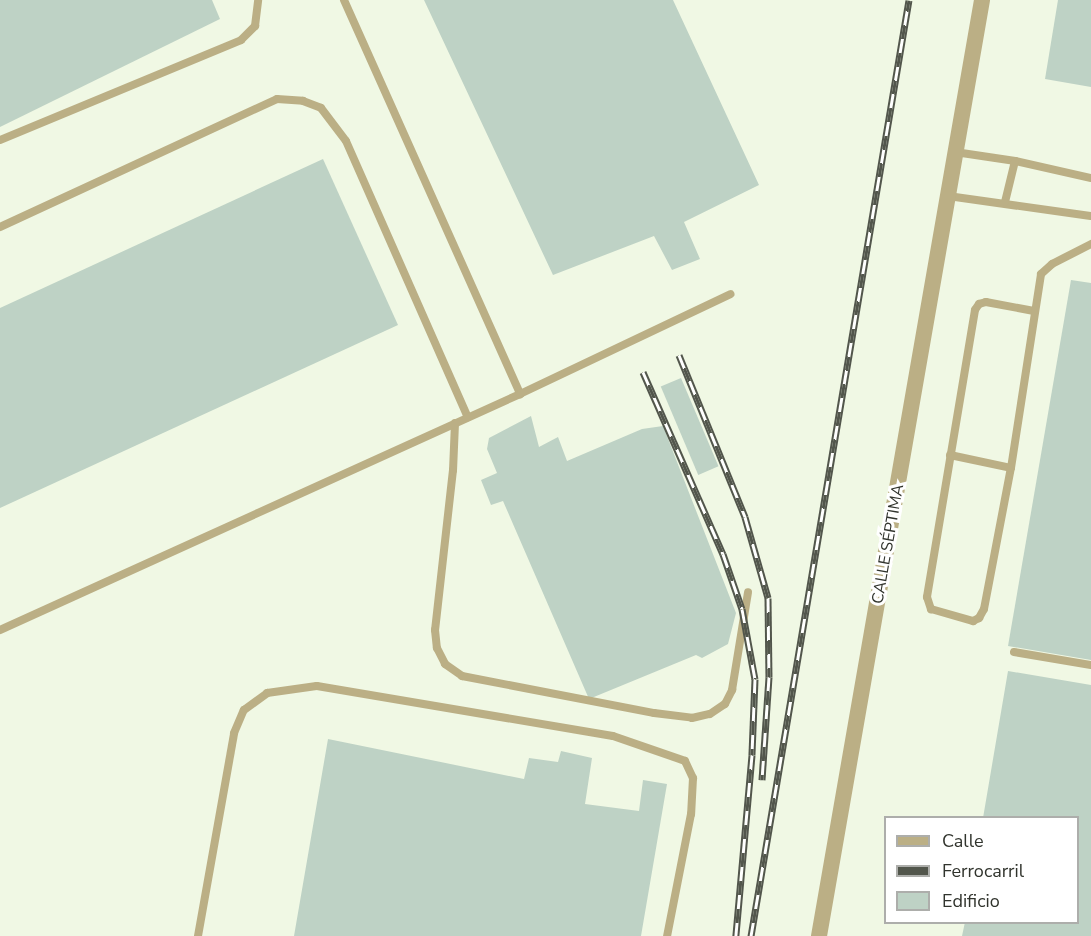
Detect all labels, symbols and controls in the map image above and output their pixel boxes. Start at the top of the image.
street label: CALLE SÉPTIMA [868,483,908,605]
legend [884,816,1079,924]
text: Calle [942,829,984,853]
text: Ferrocarril [942,859,1024,883]
text: Edificio [942,889,1000,913]

